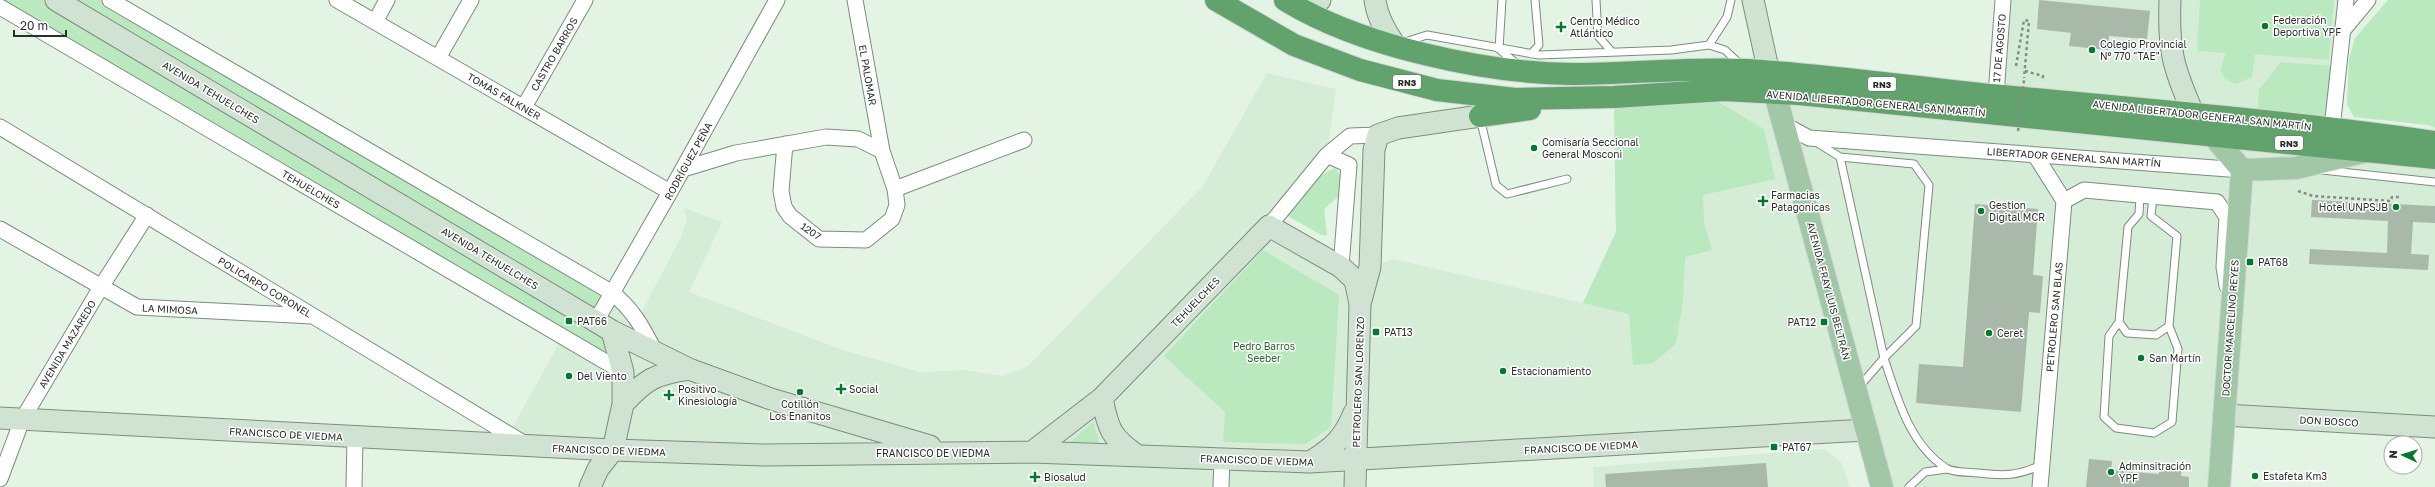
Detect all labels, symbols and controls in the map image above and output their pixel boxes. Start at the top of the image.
scale bar [14,12,66,38]
street label: 17 DE AGOSTO [1990,13,2008,83]
place label: Federación Deportiva YPF [2273,14,2341,38]
street label: CASTRO BARROS [528,15,580,93]
place label: Centro Médico Atlántico [1570,15,1640,39]
text: 20 m [20,18,48,33]
marker: Centro Médico Atlántico [1555,21,1567,33]
marker: Federación Deportiva YPF [2260,21,2270,31]
place label: Colegio Provincial Nº 770 "TAE" [2100,38,2187,62]
street label: EL PALOMAR [857,44,879,107]
marker: Colegio Provincial Nº 770 "TAE" [2087,45,2097,55]
street label: AVENIDA TEHUELCHES [160,58,262,126]
street label: TOMAS FALKNER [465,70,543,122]
road number: RN3 [1393,75,1421,89]
road number: RN3 [1868,77,1896,91]
street label: AVENIDA LIBERTADOR GENERAL SAN MARTÍN [1766,87,1986,119]
street label: AVENIDA LIBERTADOR GENERAL SAN MARTÍN [2092,98,2312,132]
street label: RODRÍGUEZ PEÑA [662,120,714,202]
place label: Comisaría Seccional General Mosconi [1542,136,1639,160]
road number: RN3 [2275,136,2303,150]
marker: Comisaría Seccional General Mosconi [1529,143,1539,153]
street label: LIBERTADOR GENERAL SAN MARTÍN [1986,145,2162,169]
street label: TEHUELCHES [280,167,342,211]
place label: Farmacias Patagonicas [1771,189,1830,213]
marker: Farmacias Patagonicas [1758,196,1768,206]
place label: Gestion Digital MCR [1989,199,2045,223]
place label: Hotel UNPSJB [2319,201,2388,213]
marker: Hotel UNPSJB [2391,202,2401,212]
marker: Gestion Digital MCR [1976,206,1986,216]
street label: 1207 [798,220,824,242]
street label: AVENIDA FRAY LUIS BELTRÁN [1805,221,1853,361]
street label: AVENIDA TEHUELCHES [439,224,541,292]
street label: POLICARPO CORONEL [216,254,314,320]
place label: PAT68 [2258,256,2288,268]
marker: PAT68 [2245,257,2255,267]
street label: DOCTOR MARCELINO REYES [2219,259,2241,397]
street label: PETROLERO SAN BLAS [2043,261,2065,373]
street label: TEHUELCHES [1168,274,1222,330]
street label: AVENIDA MAZAREDO [36,298,98,390]
street label: LA MIMOSA [142,302,199,316]
place label: PAT66 [577,315,607,327]
marker: PAT66 [564,316,574,326]
street label: PETROLERO SAN LORENZO [1350,316,1366,448]
place label: PAT12 [1788,316,1816,328]
marker: PAT12 [1819,317,1829,327]
place label: PAT13 [1384,326,1413,338]
marker: PAT13 [1371,327,1381,337]
place label: Ceret [1997,327,2023,339]
marker: Ceret [1984,328,1994,338]
park label: Pedro Barros Seeber [1233,340,1295,364]
place label: San Martín [2149,352,2201,364]
marker: San Martín [2136,353,2146,363]
place label: Estacionamiento [1511,365,1591,377]
marker: Estacionamiento [1498,366,1508,376]
place label: Del Viento [577,370,627,382]
marker: Del Viento [564,371,574,381]
place label: Positivo Kinesiología [678,383,737,407]
place label: Social [849,383,878,395]
marker: Social [836,384,846,394]
marker: Cotillón Los Enanitos [795,387,805,397]
marker: Positivo Kinesiología [663,389,675,401]
place label: Cotillón Los Enanitos [769,398,831,422]
street label: DON BOSCO [2299,413,2359,429]
street label: FRANCISCO DE VIEDMA [229,425,343,443]
north arrow [2383,435,2423,475]
street label: FRANCISCO DE VIEDMA [1524,438,1638,456]
place label: PAT67 [1782,441,1811,453]
street label: FRANCISCO DE VIEDMA [552,442,666,458]
marker: PAT67 [1769,442,1779,452]
street label: FRANCISCO DE VIEDMA [876,447,990,459]
text: N [2386,450,2399,459]
street label: FRANCISCO DE VIEDMA [1200,452,1314,468]
place label: Adminsitración YPF [2119,460,2191,484]
marker: Adminsitración YPF [2106,467,2116,477]
place label: Estafeta Km3 [2263,470,2327,482]
marker: Biosalud [1029,471,1041,483]
place label: Biosalud [1044,471,1086,483]
marker: Estafeta Km3 [2250,471,2260,481]

